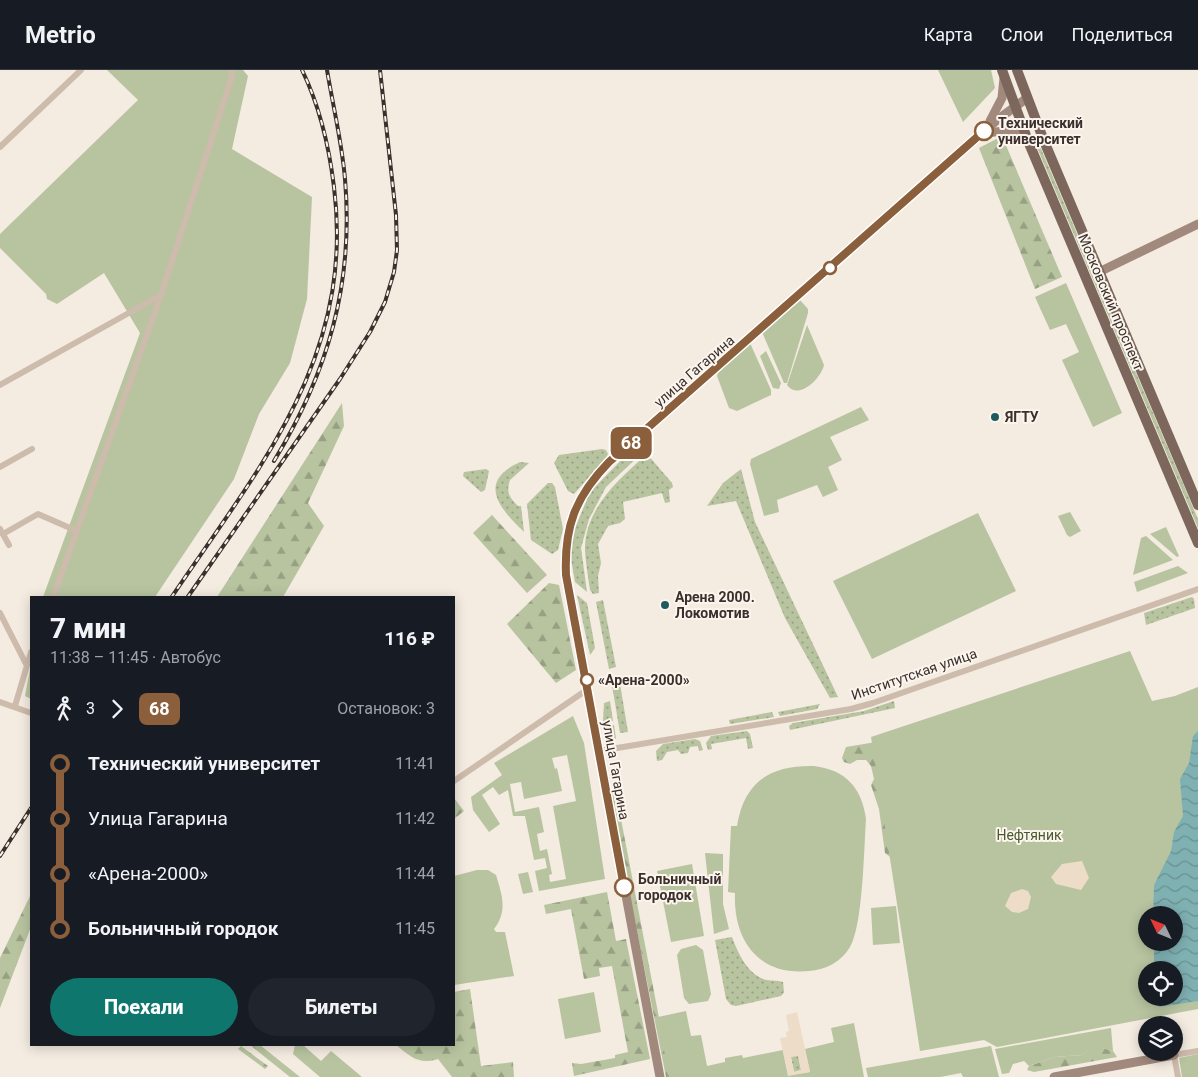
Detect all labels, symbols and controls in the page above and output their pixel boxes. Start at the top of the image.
text: Metrio [25,21,96,49]
text: Карта [924,24,973,45]
text: Слои [1001,24,1044,45]
text: Поделиться [1072,24,1173,45]
place label: Технический университет [998,115,1083,147]
marker: Технический университет [974,121,994,141]
street label: Московский проспект [1075,231,1147,373]
unlabelled marker [823,261,837,275]
street label: улица Гагарина [651,332,737,410]
place label: ЯГТУ [1004,409,1039,425]
marker: ЯГТУ [989,411,1001,423]
line badge: 68 [608,427,654,459]
text: 68 [621,432,641,453]
place label: Арена 2000. Локомотив [675,589,755,621]
marker: Арена 2000. Локомотив [659,599,671,611]
text: 7 мин [50,612,126,645]
text: 116 ₽ [384,627,435,650]
street label: Институтская улица [849,645,979,703]
text: 11:38 – 11:45 · Автобус [50,648,221,667]
place label: «Арена-2000» [598,672,690,688]
marker: «Арена-2000» [580,673,594,687]
icon: walk [50,695,78,723]
icon: forward [103,695,131,723]
text: 68 [149,698,170,719]
text: 3 [86,699,95,718]
text: Остановок: 3 [337,699,435,718]
street label: улица Гагарина [599,719,633,821]
text: Технический университет [88,752,320,775]
text: 11:41 [395,754,435,773]
text: Улица Гагарина [88,807,228,830]
text: 11:42 [395,809,435,828]
park label: Нефтяник [996,827,1062,843]
text: «Арена-2000» [88,862,208,885]
text: 11:44 [395,864,435,883]
place label: Больничный городок [638,871,721,903]
marker: Больничный городок [614,877,634,897]
north arrow [1138,906,1182,951]
map controls [1138,906,1183,1061]
text: Больничный городок [88,917,279,940]
text: 11:45 [395,919,435,938]
button: locate [1138,961,1183,1006]
button: Поехали [50,978,238,1036]
button: Билеты [248,978,435,1036]
button: layers [1138,1016,1183,1061]

